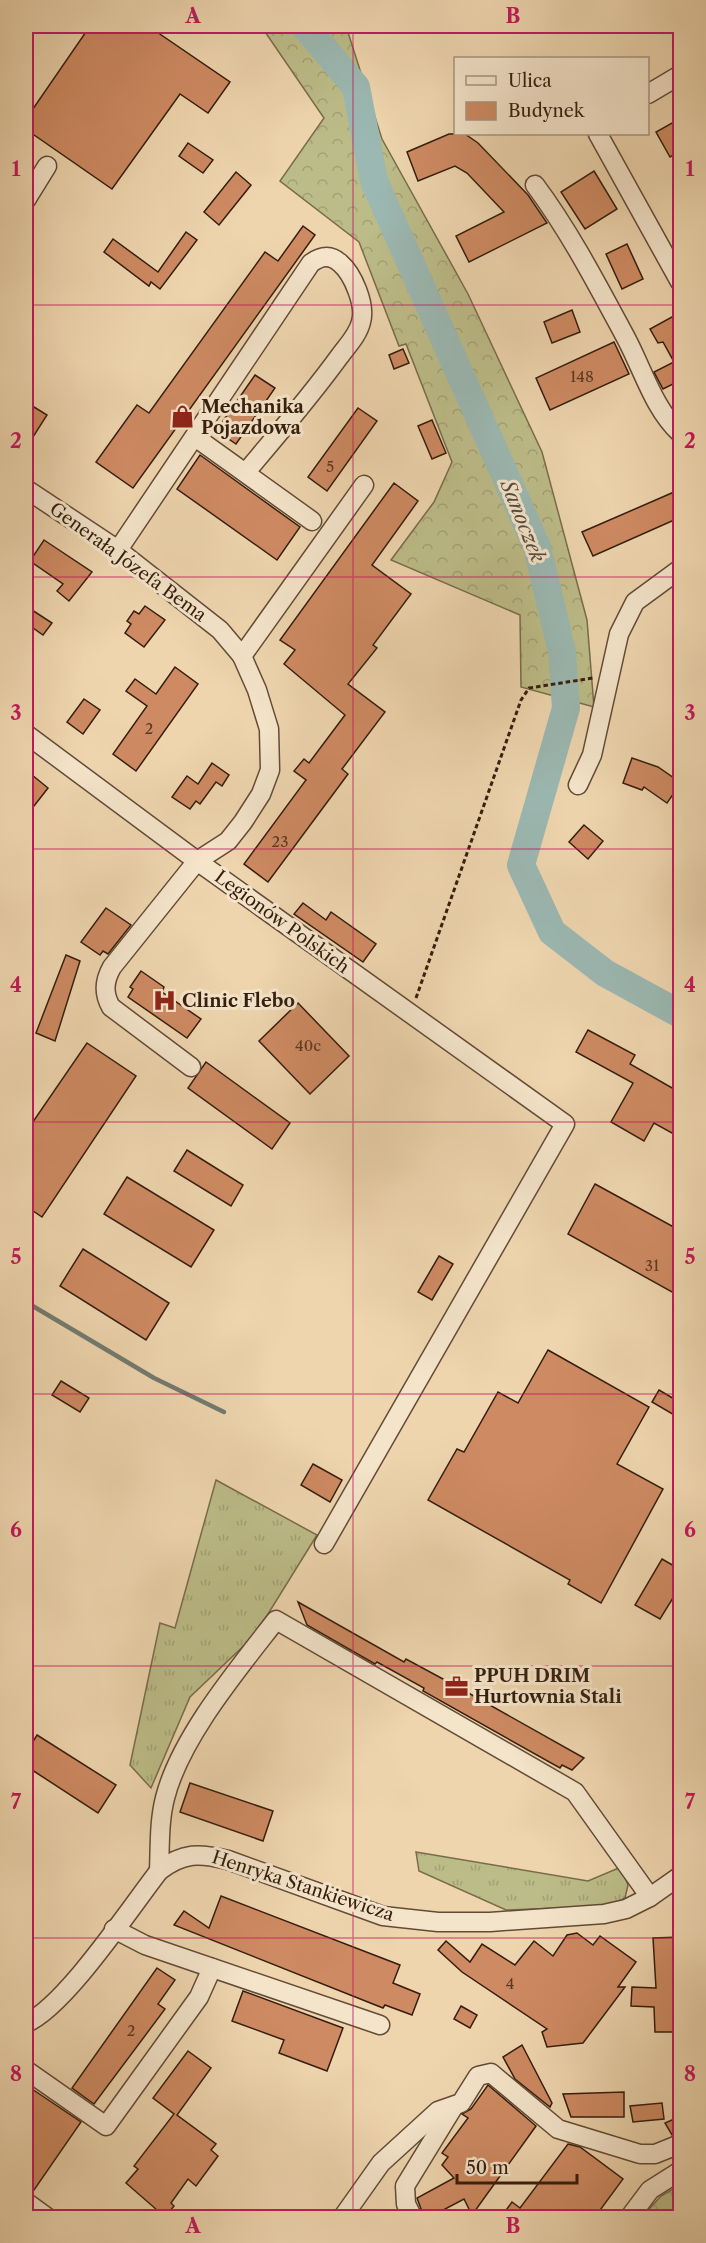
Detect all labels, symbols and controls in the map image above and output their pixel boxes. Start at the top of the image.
text: A [184,4,201,28]
text: B [506,4,521,28]
legend [454,57,649,135]
text: Ulica [508,70,552,92]
text: Budynek [508,100,586,122]
text: 1 [12,157,21,181]
text: 1 [686,157,695,181]
house number: 148 [570,367,594,386]
place label: Mechanika Pojazdowa [201,396,305,439]
shop icon: Mechanika Pojazdowa [170,404,196,430]
text: 2 [10,429,22,453]
text: 2 [684,429,696,453]
house number: 5 [326,457,334,476]
water label: Sanoczek [495,476,551,566]
street label: Generała Józefa Bema [45,498,211,627]
text: 3 [10,701,22,725]
text: 3 [684,701,696,725]
house number: 2 [145,719,153,738]
house number: 23 [272,832,288,851]
street label: Legionów Polskich [210,866,354,978]
text: 4 [10,973,22,997]
text: 4 [684,973,696,997]
hospital icon: Clinic Flebo [151,988,177,1014]
place label: Clinic Flebo [182,990,295,1012]
house number: 40c [295,1036,321,1055]
text: 5 [10,1245,22,1269]
text: 5 [684,1245,696,1269]
house number: 31 [645,1256,660,1275]
text: 6 [10,1518,22,1542]
text: 6 [684,1518,696,1542]
place label: PPUH DRIM Hurtownia Stali [474,1665,622,1708]
office icon: PPUH DRIM Hurtownia Stali [443,1673,469,1699]
text: 7 [11,1790,22,1814]
text: 7 [685,1790,696,1814]
street label: Henryka Stankiewicza [209,1846,397,1926]
house number: 4 [506,1974,514,1993]
house number: 2 [127,2021,135,2040]
text: 8 [10,2062,22,2086]
text: 8 [684,2062,696,2086]
scale bar [457,2147,577,2185]
text: 50 m [466,2157,509,2179]
text: A [184,2214,201,2238]
text: B [506,2214,521,2238]

